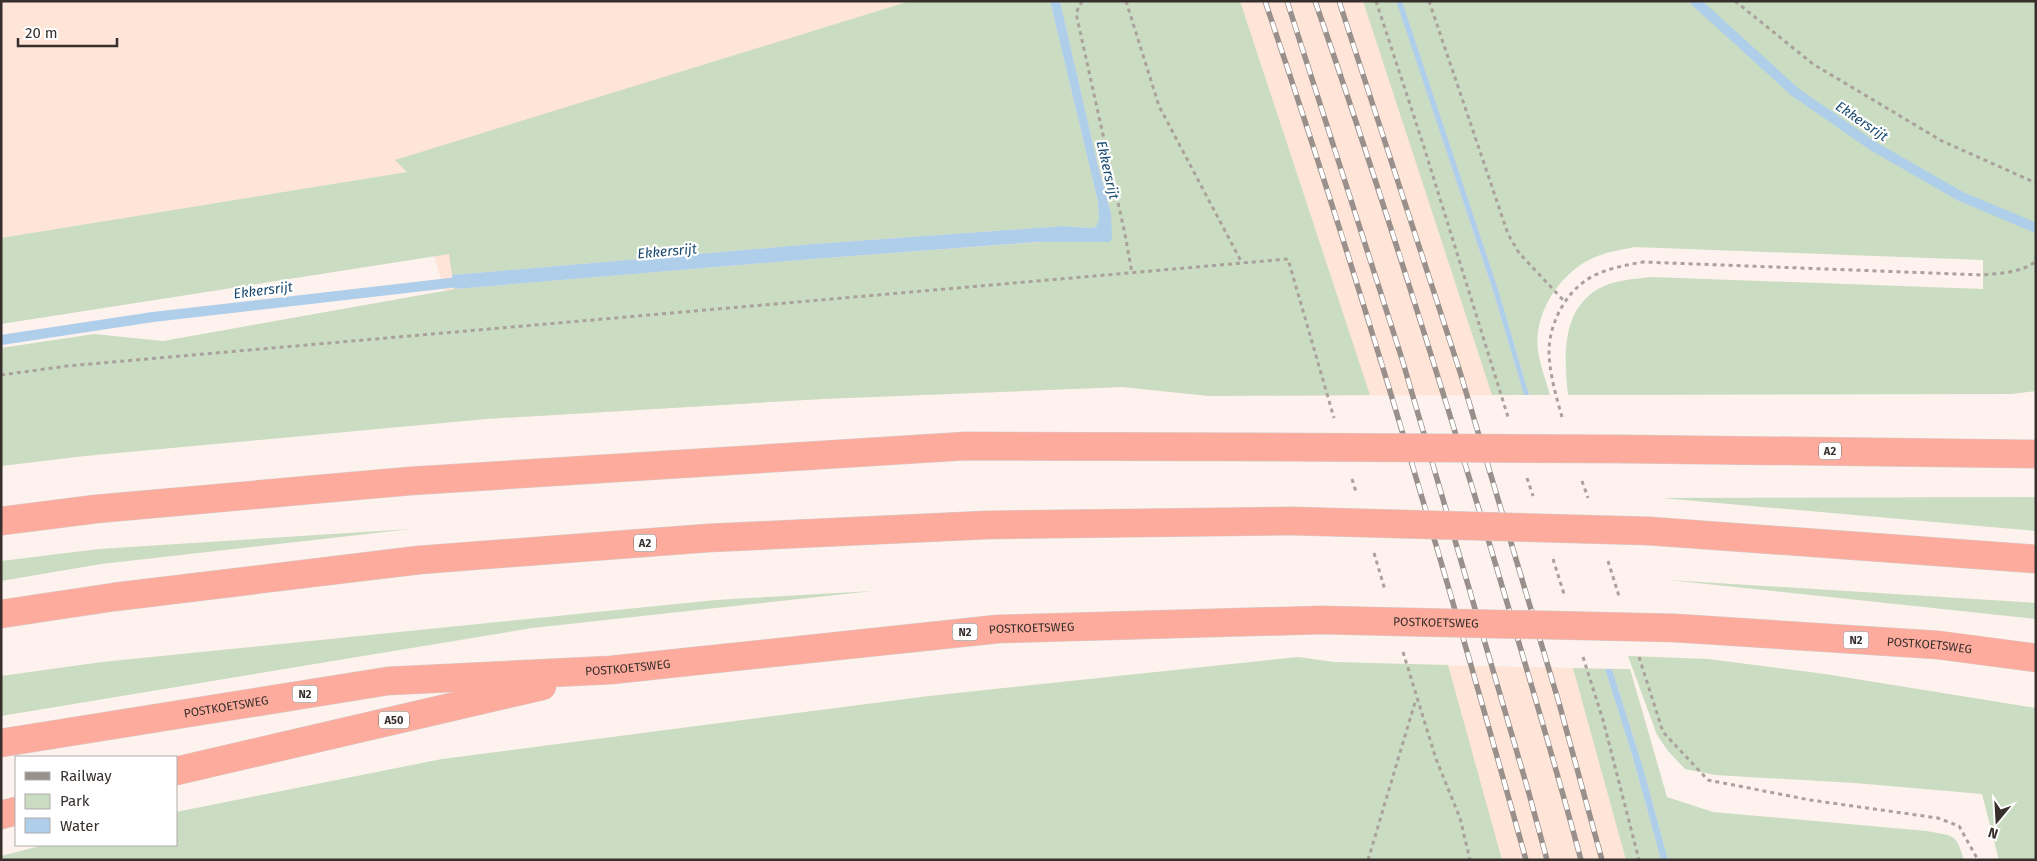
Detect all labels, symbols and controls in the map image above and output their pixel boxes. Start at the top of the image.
scale bar [18,15,116,47]
text: 20 m [25,24,58,42]
water label: Ekkersrijt [1832,98,1891,145]
water label: Ekkersrijt [1093,139,1123,201]
water label: Ekkersrijt [637,240,697,263]
water label: Ekkersrijt [232,278,294,303]
road number: A2 [1819,442,1841,460]
road number: A2 [634,534,656,552]
street label: POSTKOETSWEG [1393,615,1479,631]
street label: POSTKOETSWEG [988,620,1075,637]
road number: N2 [952,624,978,640]
road number: N2 [1844,632,1868,648]
street label: POSTKOETSWEG [1886,635,1973,656]
street label: POSTKOETSWEG [585,657,671,678]
road number: N2 [292,686,318,702]
street label: POSTKOETSWEG [183,693,270,721]
road number: A50 [379,712,409,728]
legend [15,756,178,846]
text: Railway [60,767,112,785]
text: Park [60,792,90,810]
north arrow [1972,796,2022,846]
text: Water [60,817,99,835]
text: N [1986,823,2000,842]

